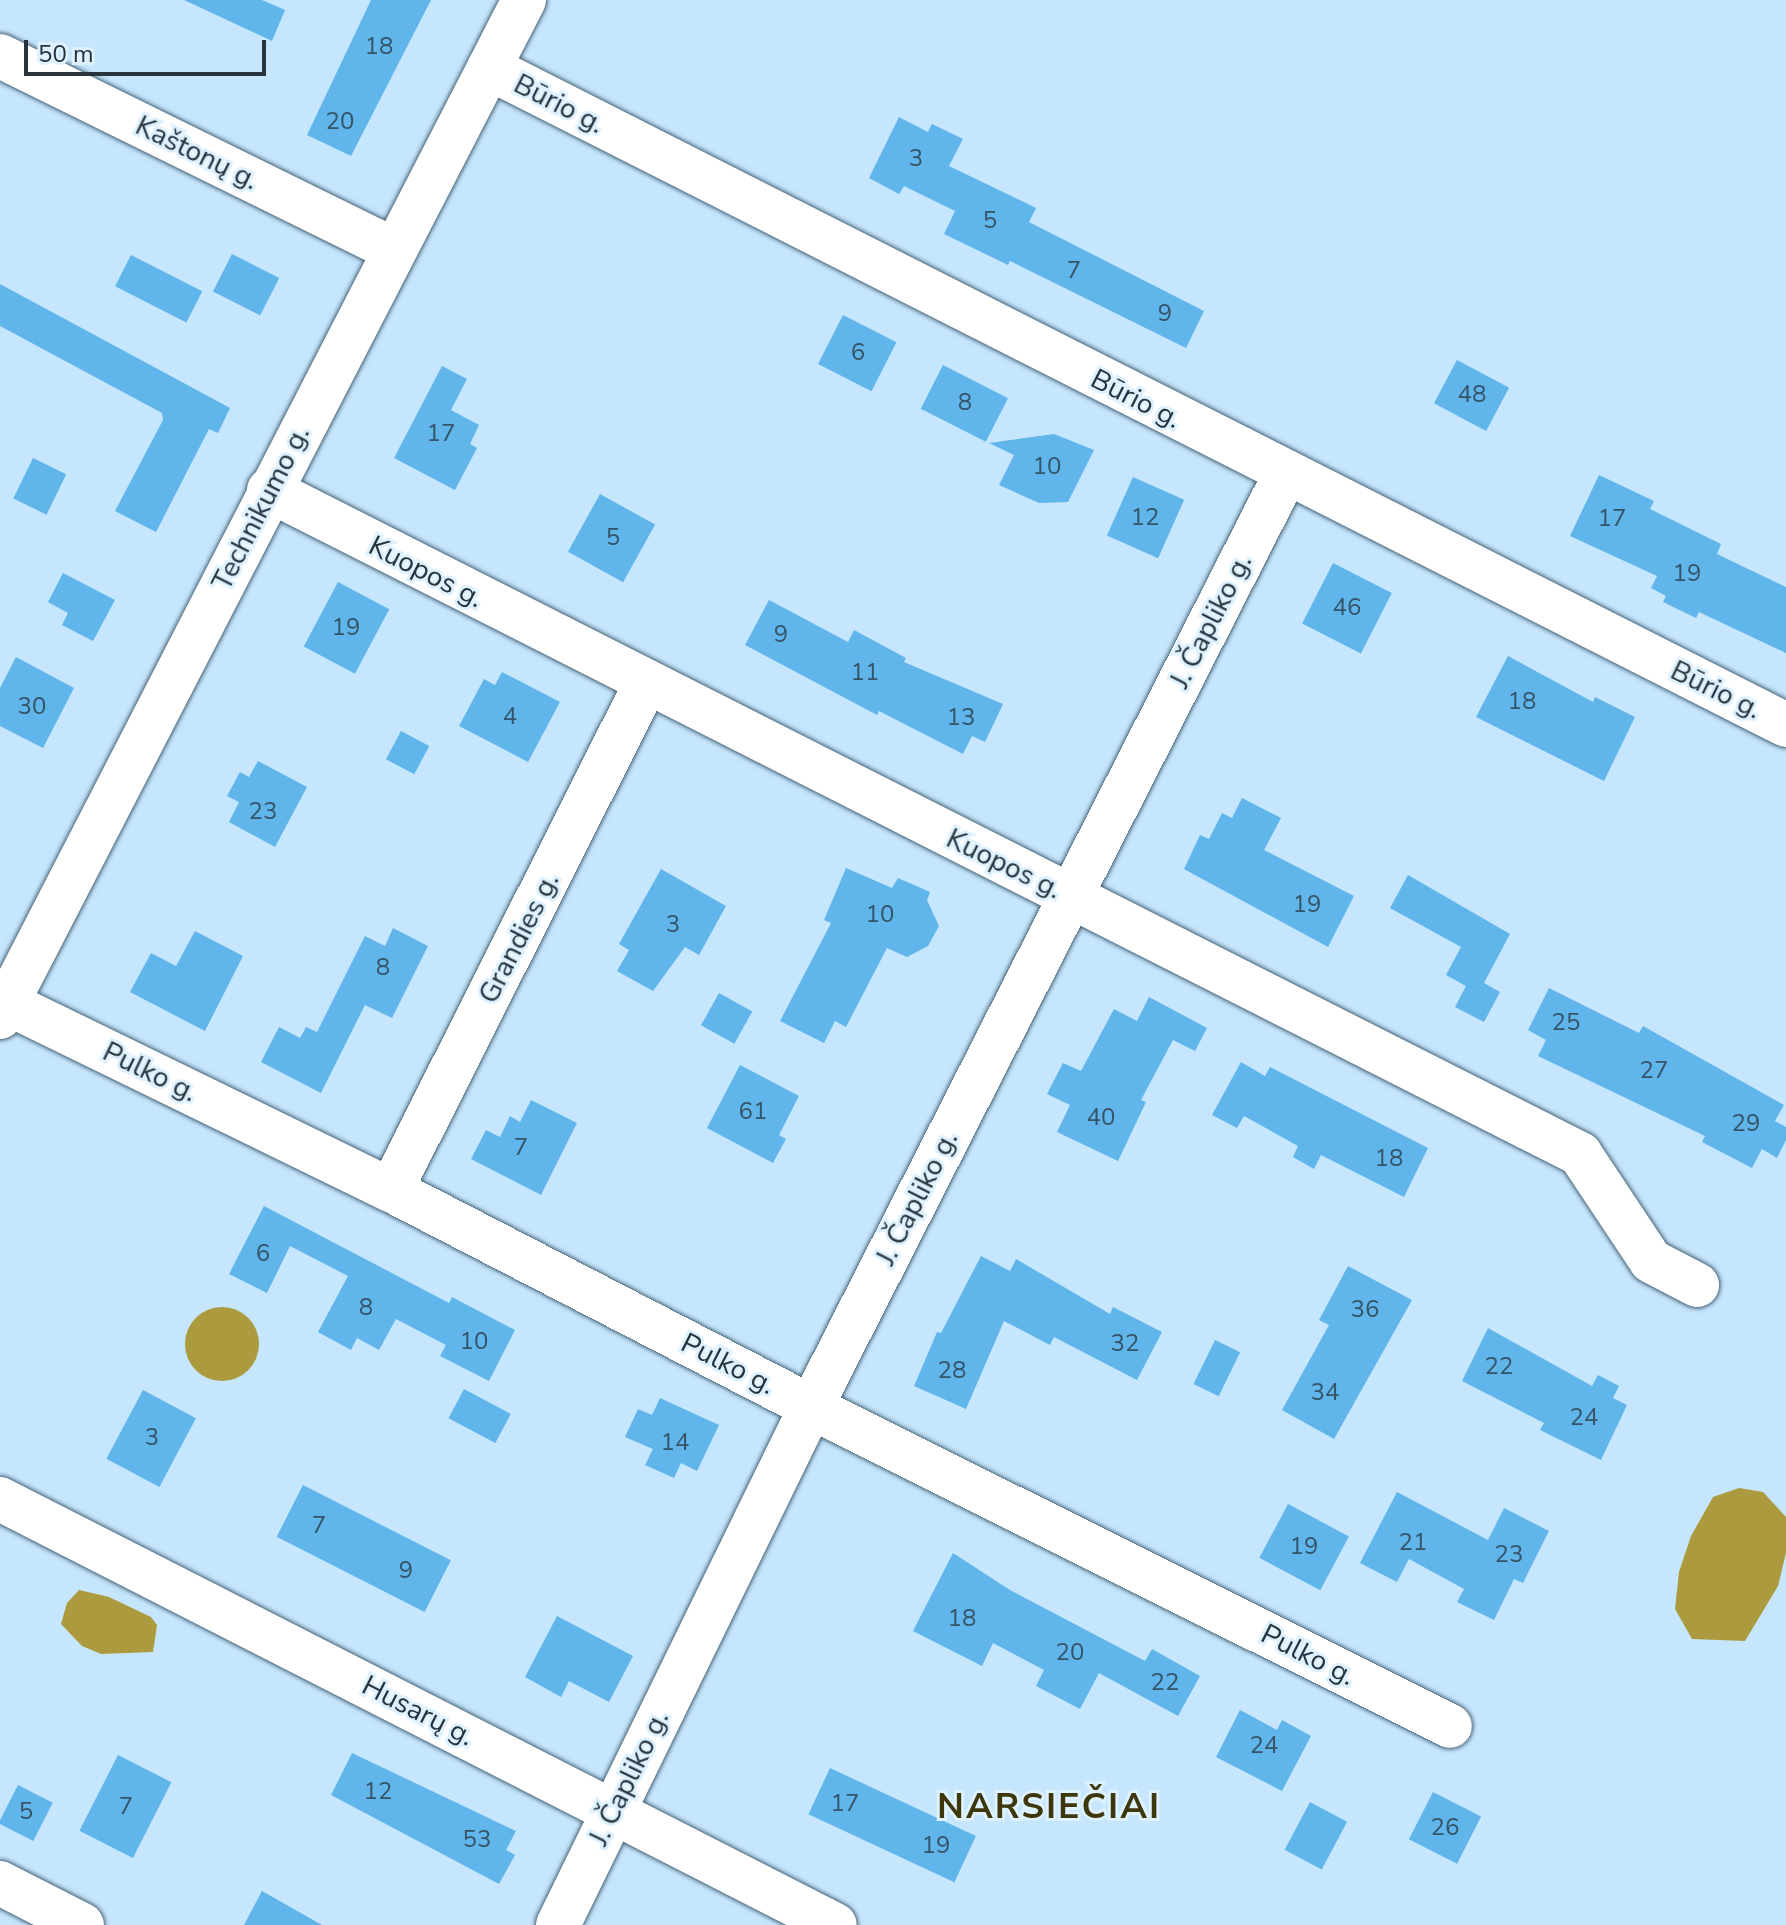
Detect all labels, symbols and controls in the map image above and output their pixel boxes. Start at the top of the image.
scale bar [28,24,270,74]
house number: 18 [365,33,393,61]
text: 50 m [38,38,94,70]
street label: Būrio g. [508,67,610,141]
house number: 20 [326,108,354,136]
street label: Kaštonų g. [130,109,264,197]
house number: 3 [909,145,923,173]
house number: 5 [983,207,997,235]
house number: 7 [1067,257,1081,285]
house number: 9 [1158,300,1172,328]
house number: 6 [851,339,865,367]
street label: Būrio g. [1085,362,1187,436]
house number: 48 [1458,381,1486,409]
house number: 8 [958,389,972,417]
street label: Technikumo g. [205,420,317,596]
house number: 17 [427,420,455,448]
house number: 10 [1033,453,1061,481]
house number: 12 [1131,504,1159,532]
house number: 17 [1598,505,1626,533]
house number: 5 [606,524,620,552]
street label: Kuopos g. [363,529,489,615]
street label: J. Čapliko g. [1163,548,1259,694]
house number: 19 [1673,560,1701,588]
house number: 46 [1333,594,1361,622]
house number: 19 [332,614,360,642]
house number: 9 [774,621,788,649]
street label: Būrio g. [1665,654,1767,726]
house number: 11 [851,659,879,687]
house number: 18 [1508,688,1536,716]
house number: 30 [18,693,46,721]
house number: 4 [503,703,517,731]
house number: 13 [947,704,975,732]
house number: 23 [249,798,277,826]
street label: Kuopos g. [941,822,1067,906]
street label: Grandies g. [472,867,566,1009]
house number: 19 [1293,891,1321,919]
house number: 10 [866,901,894,929]
house number: 3 [666,911,680,939]
house number: 8 [376,954,390,982]
house number: 25 [1552,1009,1580,1037]
street label: Pulko g. [97,1035,203,1109]
house number: 27 [1640,1057,1668,1085]
house number: 61 [739,1098,767,1126]
house number: 40 [1087,1104,1115,1132]
house number: 29 [1732,1110,1760,1138]
street label: J. Čapliko g. [869,1125,965,1271]
house number: 7 [514,1134,528,1162]
house number: 18 [1375,1145,1403,1173]
house number: 6 [256,1240,270,1268]
house number: 8 [359,1294,373,1322]
house number: 36 [1351,1296,1379,1324]
street label: Pulko g. [675,1326,781,1402]
house number: 10 [460,1328,488,1356]
house number: 32 [1111,1330,1139,1358]
house number: 22 [1485,1353,1513,1381]
house number: 28 [938,1357,966,1385]
house number: 34 [1311,1379,1339,1407]
house number: 24 [1570,1404,1598,1432]
house number: 3 [145,1424,159,1452]
house number: 14 [661,1429,689,1457]
house number: 7 [312,1512,326,1540]
house number: 21 [1399,1529,1427,1557]
house number: 19 [1290,1533,1318,1561]
house number: 23 [1495,1541,1523,1569]
house number: 9 [399,1557,413,1585]
house number: 18 [948,1605,976,1633]
street label: Pulko g. [1255,1617,1361,1693]
house number: 20 [1056,1639,1084,1667]
street label: Husarų g. [356,1669,480,1753]
house number: 22 [1151,1669,1179,1697]
street label: J. Čapliko g. [582,1705,676,1851]
house number: 24 [1250,1732,1278,1760]
house number: 12 [364,1778,392,1806]
district label: NARSIEČIAI [937,1785,1161,1829]
house number: 17 [831,1790,859,1818]
house number: 7 [119,1793,133,1821]
house number: 5 [19,1798,33,1826]
house number: 26 [1431,1814,1459,1842]
house number: 53 [463,1826,491,1854]
house number: 19 [922,1832,950,1860]

